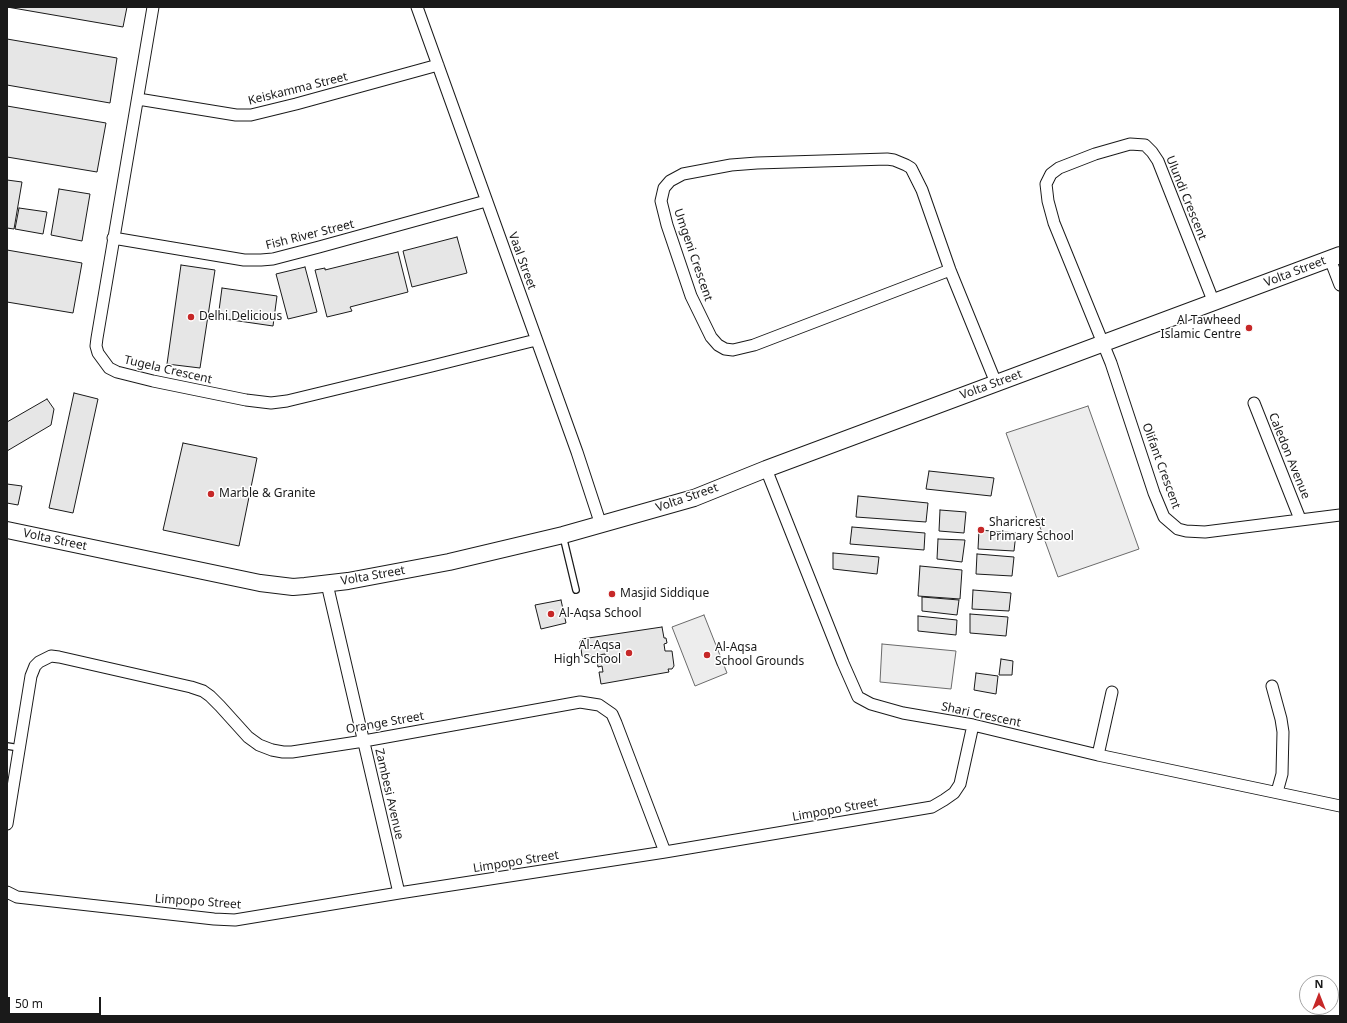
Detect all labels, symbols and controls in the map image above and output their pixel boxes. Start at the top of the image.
street label: Keiskamma Street [247,70,349,108]
street label: Ulundi Crescent [1163,154,1209,242]
street label: Umgeni Crescent [670,207,716,303]
street label: Fish River Street [264,217,356,253]
street label: Vaal Street [505,230,539,292]
street label: Volta Street [1262,254,1328,290]
place label: Delhi Delicious [199,310,282,324]
marker: Delhi Delicious [186,312,196,322]
place label: Al Tawheed Islamic Centre [1161,314,1241,342]
marker: Al Tawheed Islamic Centre [1244,323,1254,333]
street label: Tugela Crescent [123,353,213,387]
street label: Volta Street [958,367,1024,403]
street label: Caledon Avenue [1265,411,1313,501]
street label: Olifant Crescent [1139,421,1183,511]
street label: Volta Street [654,481,720,515]
place label: Marble & Granite [219,487,316,501]
marker: Marble & Granite [206,489,216,499]
place label: Sharicrest Primary School [989,516,1074,544]
marker: Sharicrest Primary School [976,525,986,535]
street label: Volta Street [22,526,88,554]
street label: Volta Street [340,563,406,589]
place label: Masjid Siddique [620,587,709,601]
marker: Masjid Siddique [607,589,617,599]
place label: Al-Aqsa School [559,607,642,621]
marker: Al-Aqsa School [546,609,556,619]
place label: Al-Aqsa High School [554,639,621,667]
place label: Al-Aqsa School Grounds [715,641,804,669]
marker: Al-Aqsa High School [624,648,634,658]
marker: Al-Aqsa School Grounds [702,650,712,660]
street label: Shari Crescent [940,700,1022,730]
street label: Orange Street [345,709,425,737]
street label: Zambesi Avenue [372,747,406,841]
street label: Limpopo Street [791,795,879,825]
street label: Limpopo Street [472,848,560,876]
street label: Limpopo Street [154,892,242,912]
north arrow [1299,975,1339,1015]
text: N [1315,976,1323,991]
scale bar [10,989,103,1015]
text: 50 m [15,995,43,1012]

